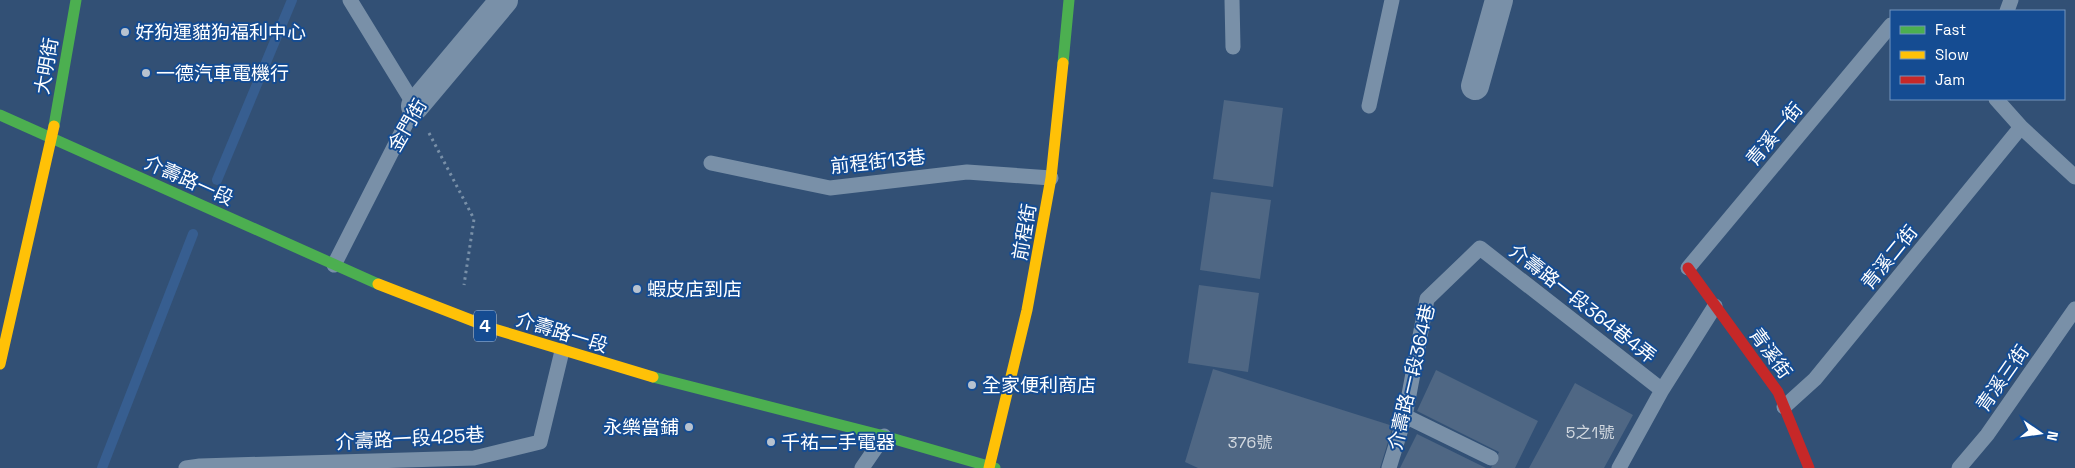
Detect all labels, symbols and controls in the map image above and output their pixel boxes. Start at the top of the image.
legend [1890,10,2065,100]
place label: 好狗運貓狗福利中心 [135,20,306,45]
text: Fast [1935,20,1966,39]
marker: 好狗運貓狗福利中心 [119,26,131,38]
street label: 大明街 [29,36,64,96]
text: Slow [1935,45,1969,64]
place label: 一德汽車電機行 [156,61,289,86]
marker: 一德汽車電機行 [140,67,152,79]
text: Jam [1935,70,1965,89]
street label: 金門街 [382,94,433,156]
street label: 青溪一街 [1740,97,1808,171]
street label: 前程街13巷 [829,144,927,179]
street label: 介壽路一段 [140,150,237,211]
street label: 前程街 [1007,202,1042,262]
street label: 青溪二街 [1856,220,1923,295]
street label: 介壽路一段364巷4弄 [1504,238,1661,369]
place label: 蝦皮店到店 [647,277,742,302]
marker: 蝦皮店到店 [631,283,643,295]
street label: 介壽路一段364巷 [1383,302,1440,453]
street label: 介壽路一段 [513,307,611,358]
road number: 4 [474,310,496,342]
street label: 青溪街 [1744,323,1797,384]
street label: 青溪三街 [1970,340,2034,417]
place label: 全家便利商店 [982,373,1096,398]
marker: 全家便利商店 [966,379,978,391]
north arrow [2015,408,2065,458]
place label: 永樂當鋪 [603,415,679,440]
marker: 永樂當鋪 [683,421,695,433]
street label: 介壽路一段425巷 [335,422,485,455]
house number: 5之1號 [1566,422,1614,443]
text: N [2043,429,2062,443]
place label: 千祐二手電器 [781,430,895,455]
house number: 376號 [1228,432,1272,453]
marker: 千祐二手電器 [765,436,777,448]

